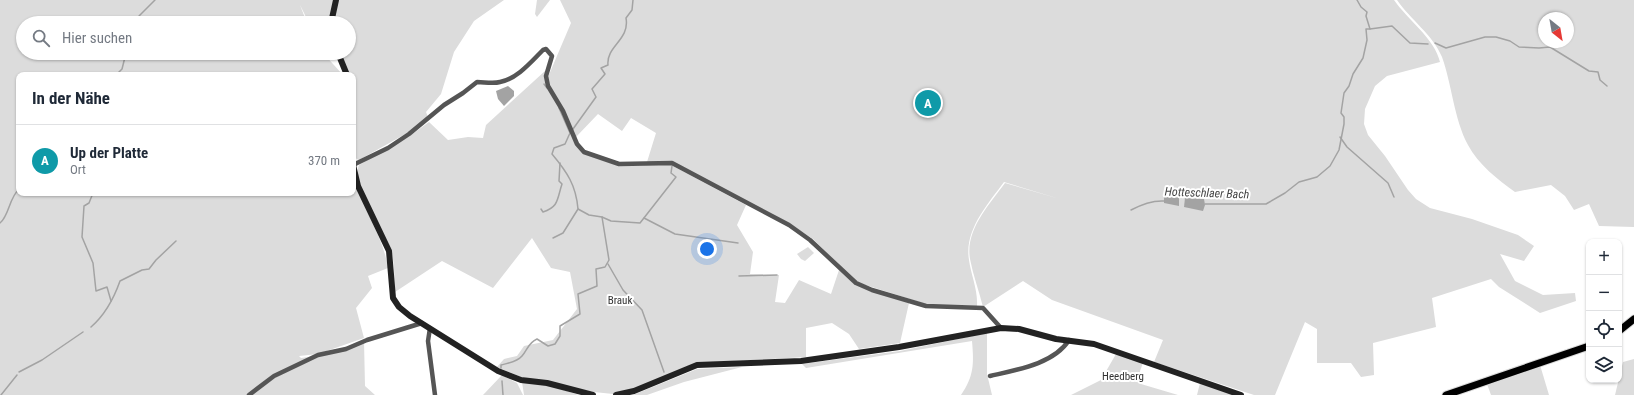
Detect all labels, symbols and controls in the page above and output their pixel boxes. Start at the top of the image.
north arrow [1538,12,1574,48]
search box [16,16,356,60]
icon: search [30,27,52,49]
text: Hier suchen [62,29,132,47]
text: In der Nähe [32,88,110,108]
pin: A [915,88,941,118]
text: Up der Platte [70,144,148,162]
text: A [41,153,49,168]
text: 370 m [308,153,340,168]
text: Ort [70,162,86,177]
water label: Hotteschlaer Bach [1164,185,1250,201]
your location [697,239,717,259]
map controls [1586,239,1622,383]
button: + [1586,239,1622,275]
button: − [1586,275,1622,311]
park label: Brauk [608,294,632,307]
button: locate [1586,311,1622,347]
button: layers [1586,347,1622,383]
park label: Heedberg [1102,370,1144,383]

